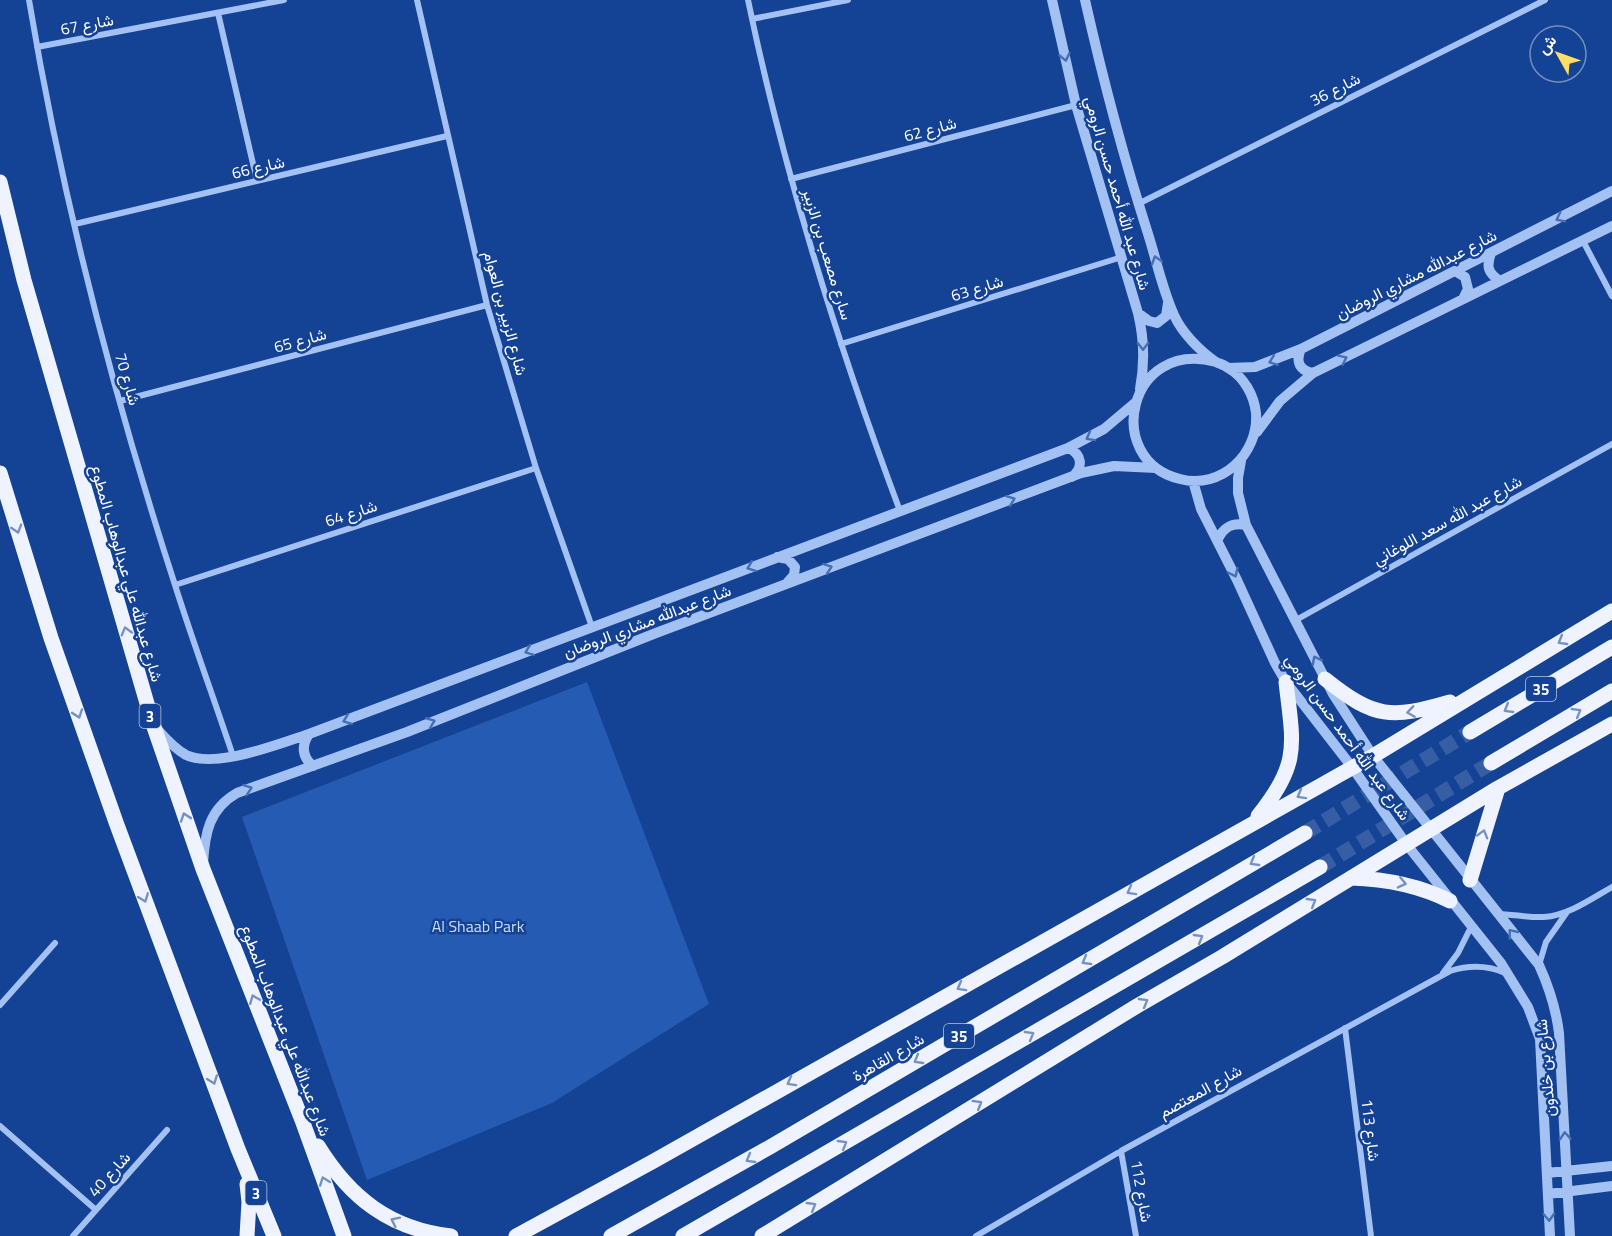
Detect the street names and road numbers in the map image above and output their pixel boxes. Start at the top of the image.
street label: شارع 67 [58,7,116,41]
street label: شارع 36 [1306,66,1364,112]
street label: شارع عبد الله أحمد حسن الرومي [1077,93,1157,293]
street label: شارع 62 [901,110,959,148]
street label: شارع 66 [229,149,287,185]
street label: سارع مصعب بن الزبير [796,184,859,323]
street label: شارع عبدالله مشاري الروضان [1331,223,1502,327]
street label: شارع الزبير بن العوام [478,248,534,378]
street label: شارع 63 [948,269,1006,307]
street label: شارع 65 [271,321,329,359]
street label: شارع 70 [109,350,147,408]
street label: شارع عبدالله علي عبدالوهاب المطوع [83,462,170,685]
street label: شارع عبد الله سعد اللوغاني [1368,469,1527,573]
street label: شارع 64 [322,493,380,533]
street label: شارع عبدالله مشاري الروضان [560,578,735,666]
street label: شارع عبد الله أحمد حسن الرومي [1278,649,1417,826]
road number: 35 [1526,677,1556,701]
road number: 3 [140,704,160,728]
street label: شارع عبدالله علي عبدالوهاب المطوع [233,921,338,1140]
street label: شارع بن خلدون [1529,1018,1561,1118]
road number: 35 [944,1024,974,1048]
street label: شارع القاهرة [848,1027,928,1087]
street label: شارع المعتصم [1154,1058,1246,1124]
street label: شارع 113 [1355,1097,1387,1163]
street label: شارع 40 [82,1146,136,1202]
street label: شارع 112 [1125,1158,1159,1224]
road number: 3 [246,1181,266,1205]

